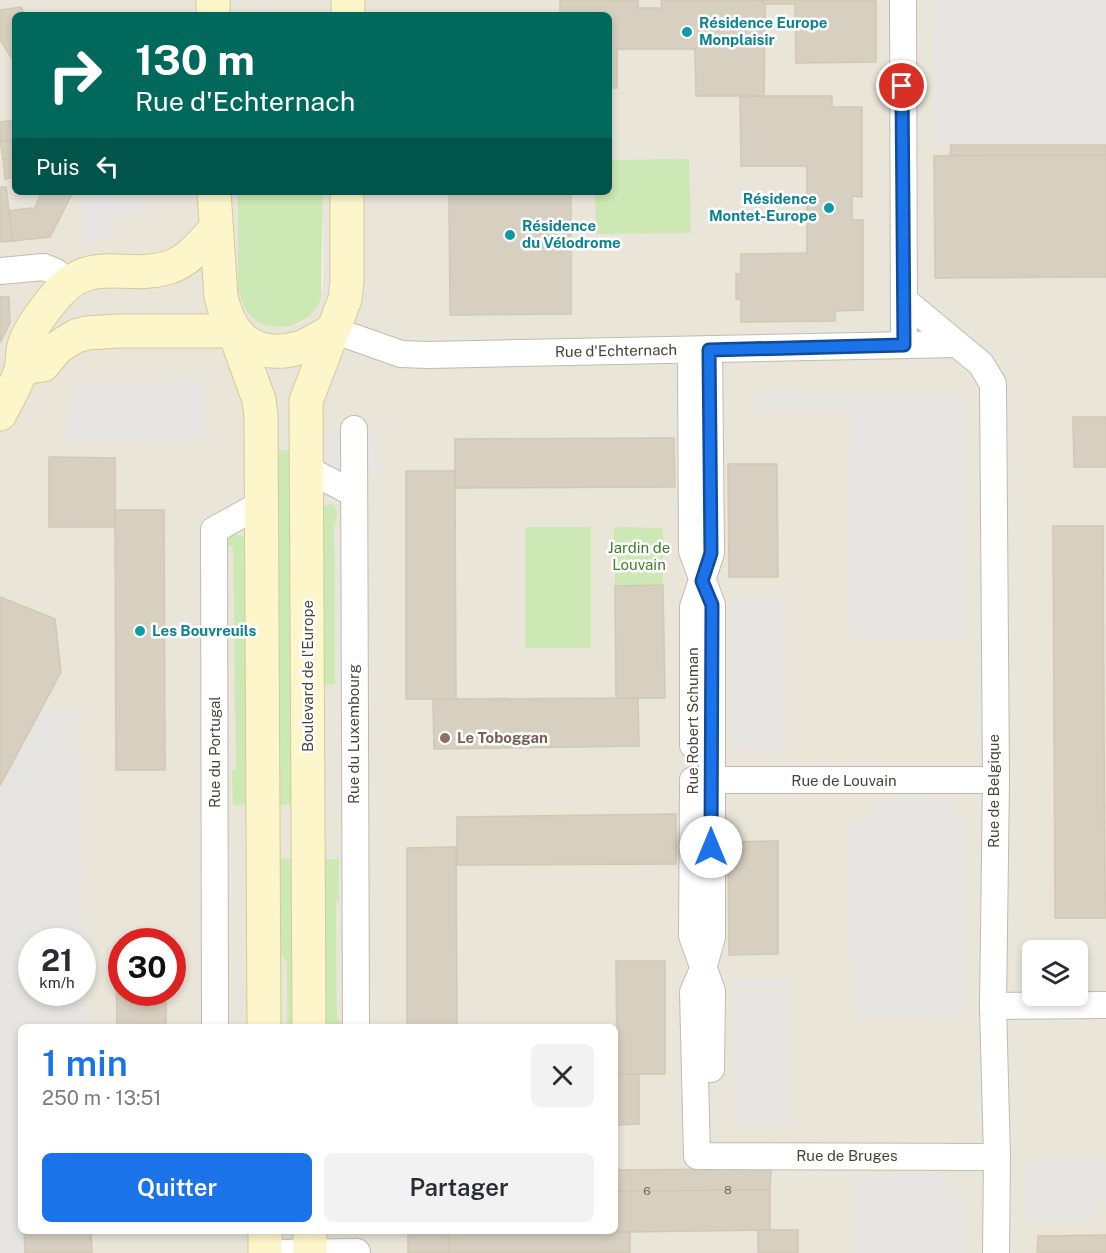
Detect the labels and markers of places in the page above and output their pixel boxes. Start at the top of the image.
place label: Résidence Europe Monplaisir [699,14,827,48]
marker: Résidence Europe Monplaisir [680,25,694,39]
pin [876,60,927,111]
place label: Résidence Montet-Europe [709,190,817,224]
marker: Résidence Montet-Europe [822,201,836,215]
place label: Résidence du Vélodrome [522,217,621,251]
marker: Résidence du Vélodrome [503,228,517,242]
place label: Les Bouvreuils [152,622,257,639]
marker: Les Bouvreuils [133,624,147,638]
place label: Le Toboggan [457,729,548,746]
marker: Le Toboggan [438,731,452,745]

